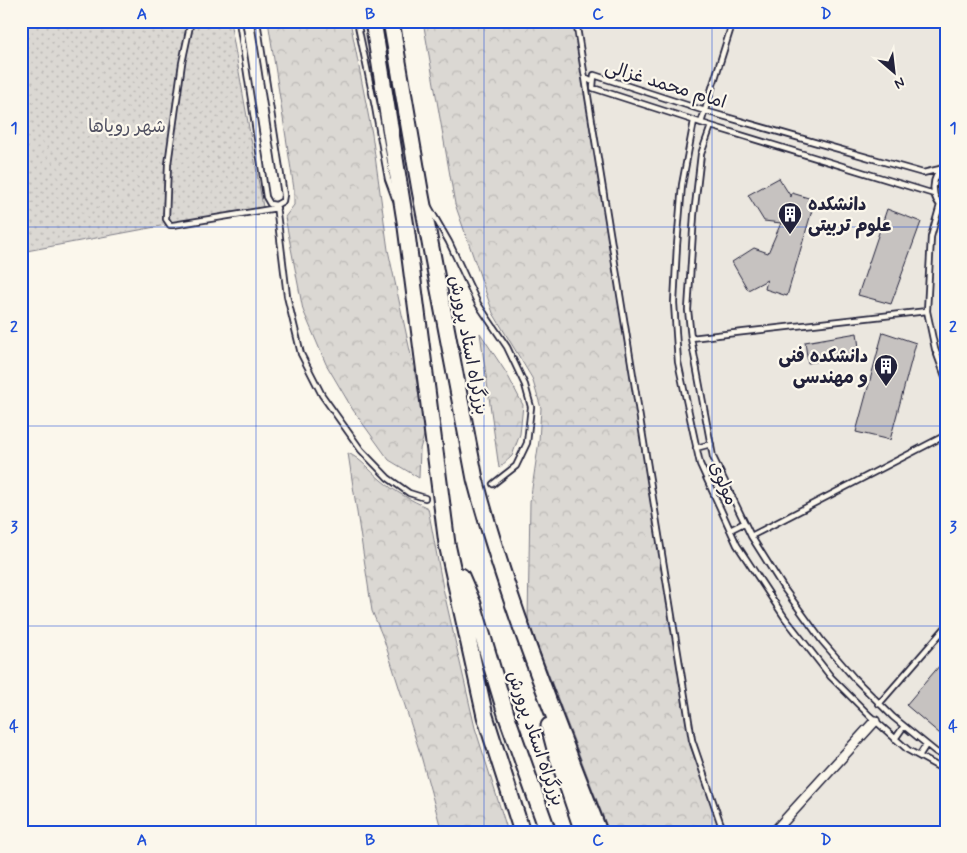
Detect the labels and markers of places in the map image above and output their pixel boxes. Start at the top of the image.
place label: دانشکده علوم تربیتی [808,193,892,239]
building icon: دانشکده علوم تربیتی [777,201,803,235]
place label: دانشکده فنی و مهندسی [779,345,868,390]
building icon: دانشکده فنی و مهندسی [873,353,899,387]

